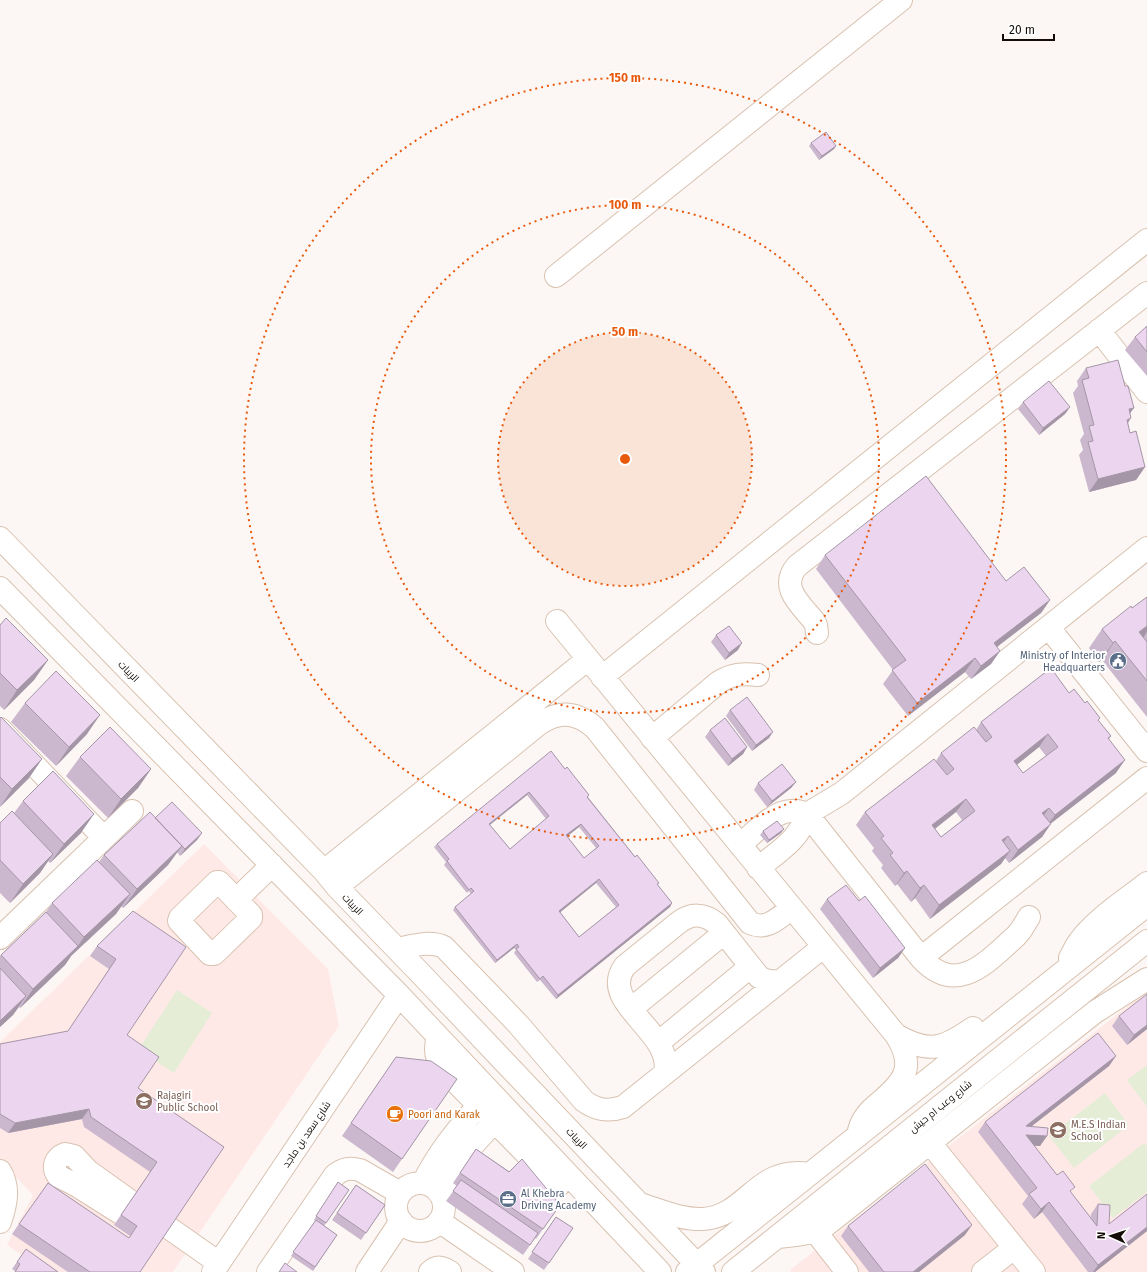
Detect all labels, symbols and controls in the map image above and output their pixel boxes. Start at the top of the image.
scale bar [1003,16,1054,42]
text: 20 m [1009,23,1035,37]
text: 150 m [609,71,641,85]
text: 100 m [609,198,641,212]
text: 50 m [612,325,638,339]
centre of rings [618,452,632,466]
place label: Ministry of Interior Headquarters [1020,650,1105,674]
public building icon: Ministry of Interior Headquarters [1108,651,1128,671]
street label: الربيات [115,659,141,685]
street label: الربيات [339,892,365,918]
street label: شارع وعب ام حيش [907,1078,975,1136]
place label: Rajagiri Public School [157,1090,218,1114]
school or university icon: Rajagiri Public School [134,1091,154,1111]
street label: شارع سعد بن ماجد [280,1099,333,1170]
cafe icon: Poori and Karak [385,1104,405,1124]
place label: Poori and Karak [408,1109,481,1121]
place label: M.E.S Indian School [1071,1119,1126,1143]
school or university icon: M.E.S Indian School [1048,1120,1068,1140]
street label: الربيات [563,1126,589,1152]
place label: Al Khebra Driving Academy [521,1188,596,1212]
office icon: Al Khebra Driving Academy [498,1189,518,1209]
north arrow [1091,1216,1131,1256]
text: N [1095,1232,1108,1239]

